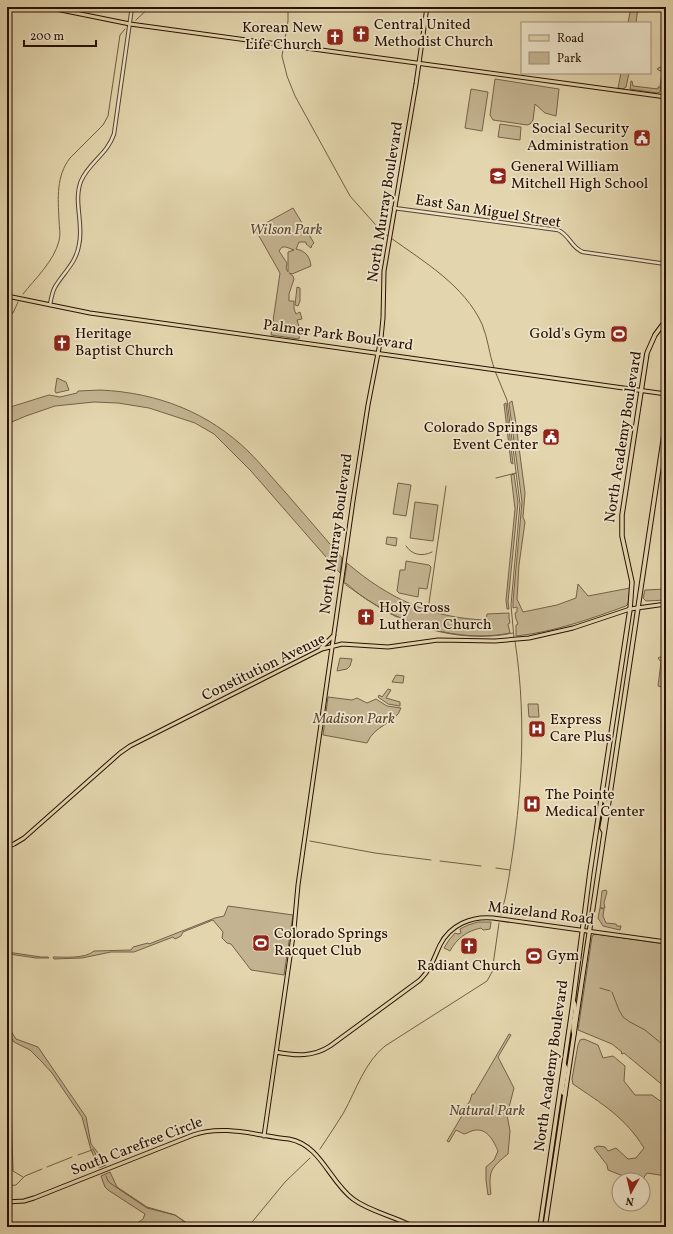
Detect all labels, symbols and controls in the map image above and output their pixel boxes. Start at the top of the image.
place label: Central United Methodist Church [374,15,493,53]
place label: Korean New Life Church [242,18,322,56]
scale bar [24,22,96,48]
legend [521,22,651,74]
church icon: Central United Methodist Church [351,24,371,44]
church icon: Korean New Life Church [325,27,345,47]
text: 200 m [30,29,64,45]
text: Road [557,31,584,47]
text: Park [557,51,582,67]
place label: Social Security Administration [527,119,629,157]
street label: North Murray Boulevard [363,120,409,284]
public building icon: Social Security Administration [632,128,652,148]
place label: General William Mitchell High School [511,157,648,195]
school or university icon: General William Mitchell High School [488,166,508,186]
street label: East San Miguel Street [414,190,562,234]
park label: Wilson Park [249,220,323,241]
street label: Palmer Park Boulevard [262,315,414,357]
place label: Heritage Baptist Church [75,324,174,362]
place label: Gold's Gym [530,324,606,345]
sports icon: Gold's Gym [609,324,629,344]
church icon: Heritage Baptist Church [52,333,72,353]
street label: North Academy Boulevard [600,350,648,524]
place label: Colorado Springs Event Center [424,418,538,456]
public building icon: Colorado Springs Event Center [541,427,561,447]
street label: North Murray Boulevard [315,452,359,616]
place label: Holy Cross Lutheran Church [379,598,492,636]
church icon: Holy Cross Lutheran Church [356,607,376,627]
street label: Constitution Avenue [199,629,329,707]
park label: Madison Park [312,709,395,730]
place label: Express Care Plus [550,710,612,748]
hospital icon: Express Care Plus [527,719,547,739]
place label: The Pointe Medical Center [545,785,645,823]
hospital icon: The Pointe Medical Center [522,794,542,814]
street label: Maizeland Road [487,897,595,931]
place label: Colorado Springs Racquet Club [274,924,388,962]
sports icon: Colorado Springs Racquet Club [251,933,271,953]
church icon: Radiant Church [459,936,479,956]
sports icon: Gym [524,946,544,966]
place label: Gym [547,946,579,967]
place label: Radiant Church [417,956,521,977]
street label: North Academy Boulevard [530,979,574,1153]
park label: Natural Park [449,1101,525,1122]
street label: South Carefree Circle [68,1112,206,1182]
north arrow [611,1172,651,1212]
text: N [625,1192,635,1208]

